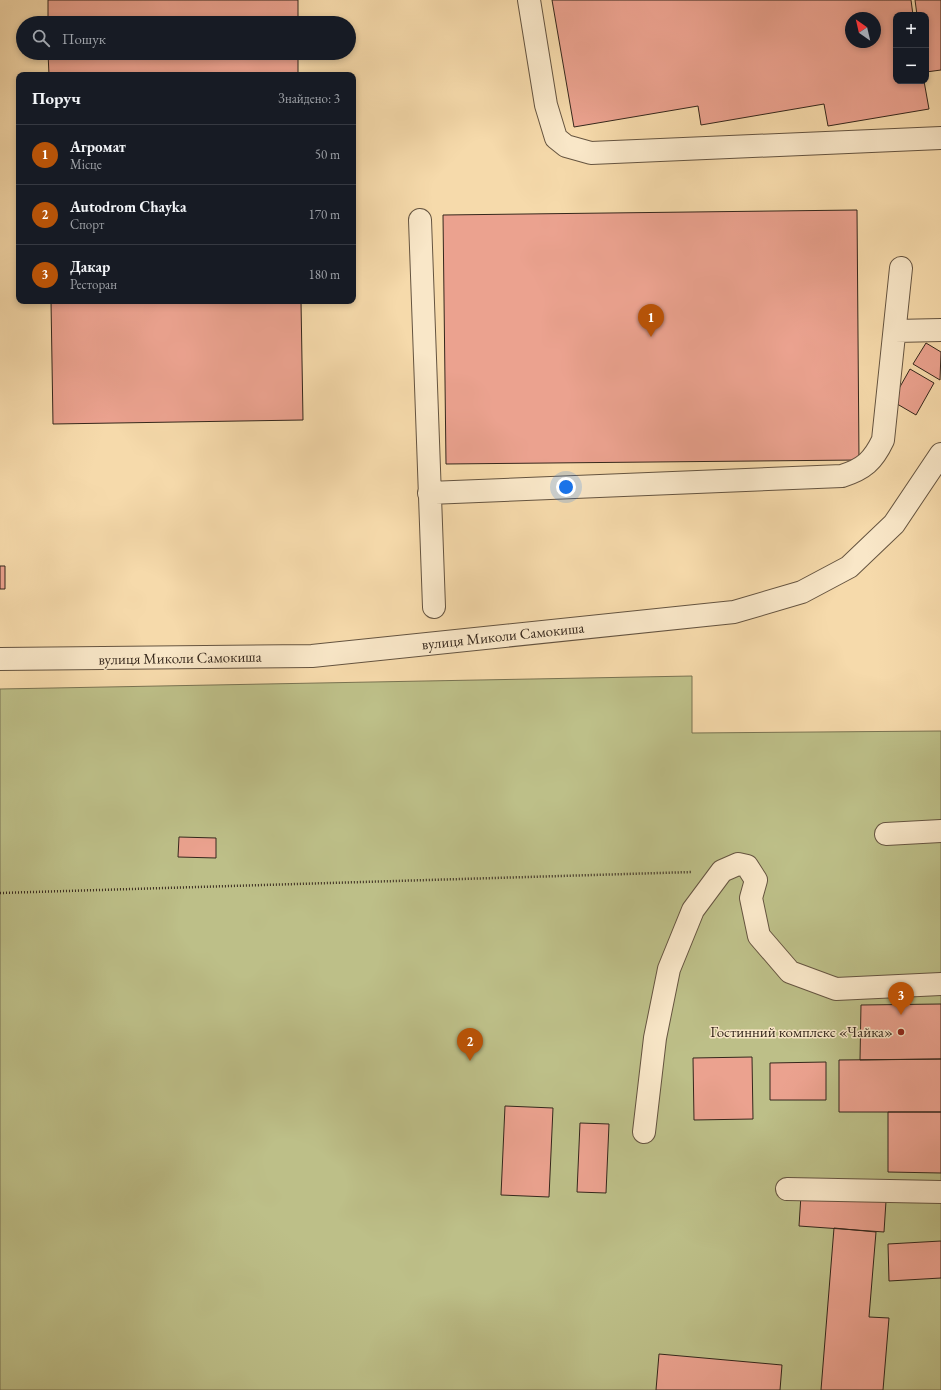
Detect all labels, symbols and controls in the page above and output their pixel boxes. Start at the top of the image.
north arrow [845,12,881,48]
map controls [893,12,929,84]
button: + [893,12,929,48]
search box [16,16,356,60]
icon: search [30,27,52,49]
text: Пошук [62,29,106,48]
button: − [893,48,929,84]
text: Поруч [32,87,81,109]
text: Знайдено: 3 [278,90,340,107]
text: Агромат [70,137,126,156]
text: 1 [42,146,48,163]
text: 50 m [315,146,340,163]
text: Місце [70,156,102,173]
text: Autodrom Chayka [70,197,187,216]
text: 2 [42,206,48,223]
text: 170 m [309,206,340,223]
text: Спорт [70,216,104,233]
text: Дакар [70,257,110,276]
text: 3 [42,266,48,283]
text: 180 m [309,266,340,283]
text: Ресторан [70,276,117,293]
pin: 1 [638,304,664,337]
your location [556,477,576,497]
street label: вулиця Миколи Самокиша [421,618,585,653]
street label: вулиця Миколи Самокиша [98,647,262,668]
pin: 3 [888,982,914,1015]
place label: Гостинний комплекс «Чайка» [710,1022,893,1041]
marker: Гостинний комплекс «Чайка» [896,1027,906,1037]
pin: 2 [457,1028,483,1061]

